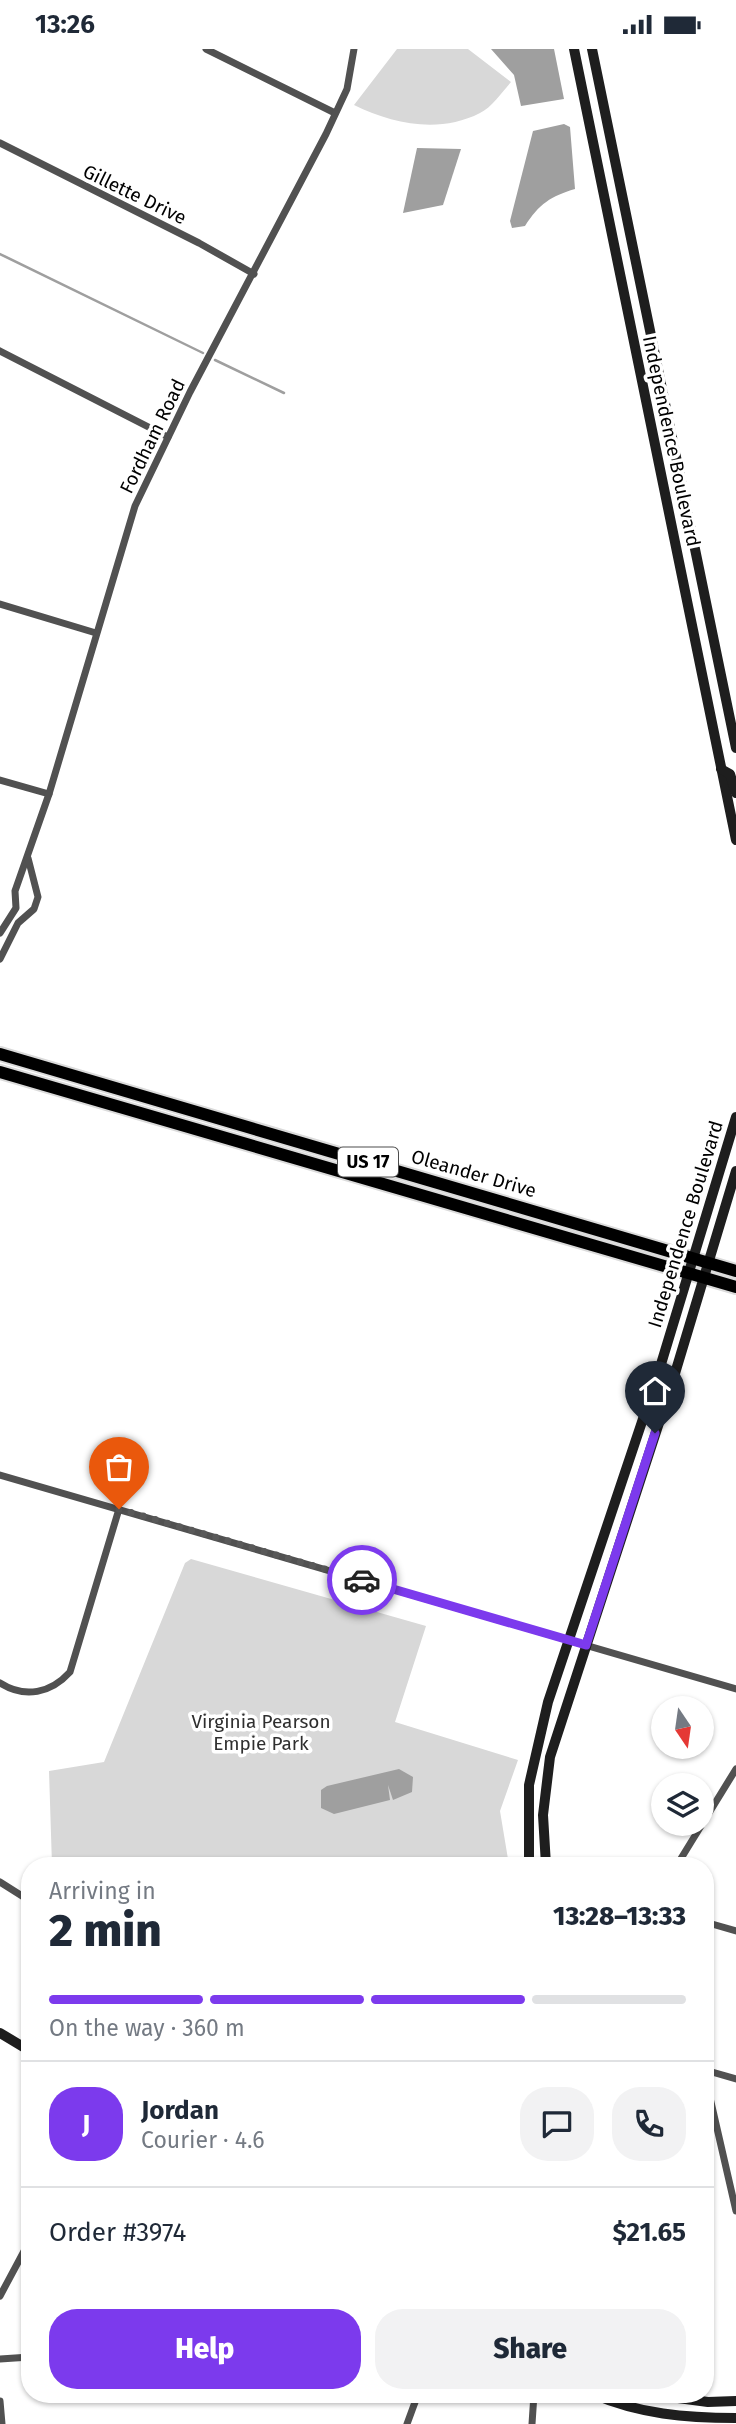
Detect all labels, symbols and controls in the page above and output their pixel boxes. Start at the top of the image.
text: 13:26 [35,9,95,40]
street label: Gillette Drive [79,160,190,229]
street label: Independence Boulevard [638,333,705,549]
street label: Fordham Road [115,375,190,497]
street label: Independence Boulevard [643,1118,728,1330]
street label: Oleander Drive [409,1145,539,1202]
road number: US 17 [338,1147,398,1177]
pin [625,1361,685,1433]
icon: home [636,1372,674,1410]
pin [89,1437,149,1509]
icon: bag [100,1448,138,1486]
courier [327,1545,397,1615]
icon: car [343,1561,381,1599]
north arrow [651,1696,714,1759]
map controls [651,1696,714,1836]
park label: Virginia Pearson Empie Park [191,1710,331,1755]
button: layers [651,1773,714,1836]
text: Arriving in [49,1877,156,1905]
text: 13:28–13:33 [553,1901,686,1932]
text: 2 min [49,1903,162,1958]
text: On the way · 360 m [49,2014,245,2042]
button: chat [520,2087,594,2161]
button: phone [612,2087,686,2161]
text: Jordan [141,2095,219,2126]
text: J [82,2109,90,2140]
text: Courier · 4.6 [141,2126,265,2154]
text: Order #3974 [49,2217,186,2248]
text: $21.65 [613,2217,686,2248]
button: Help [49,2309,361,2389]
button: Share [375,2309,686,2389]

